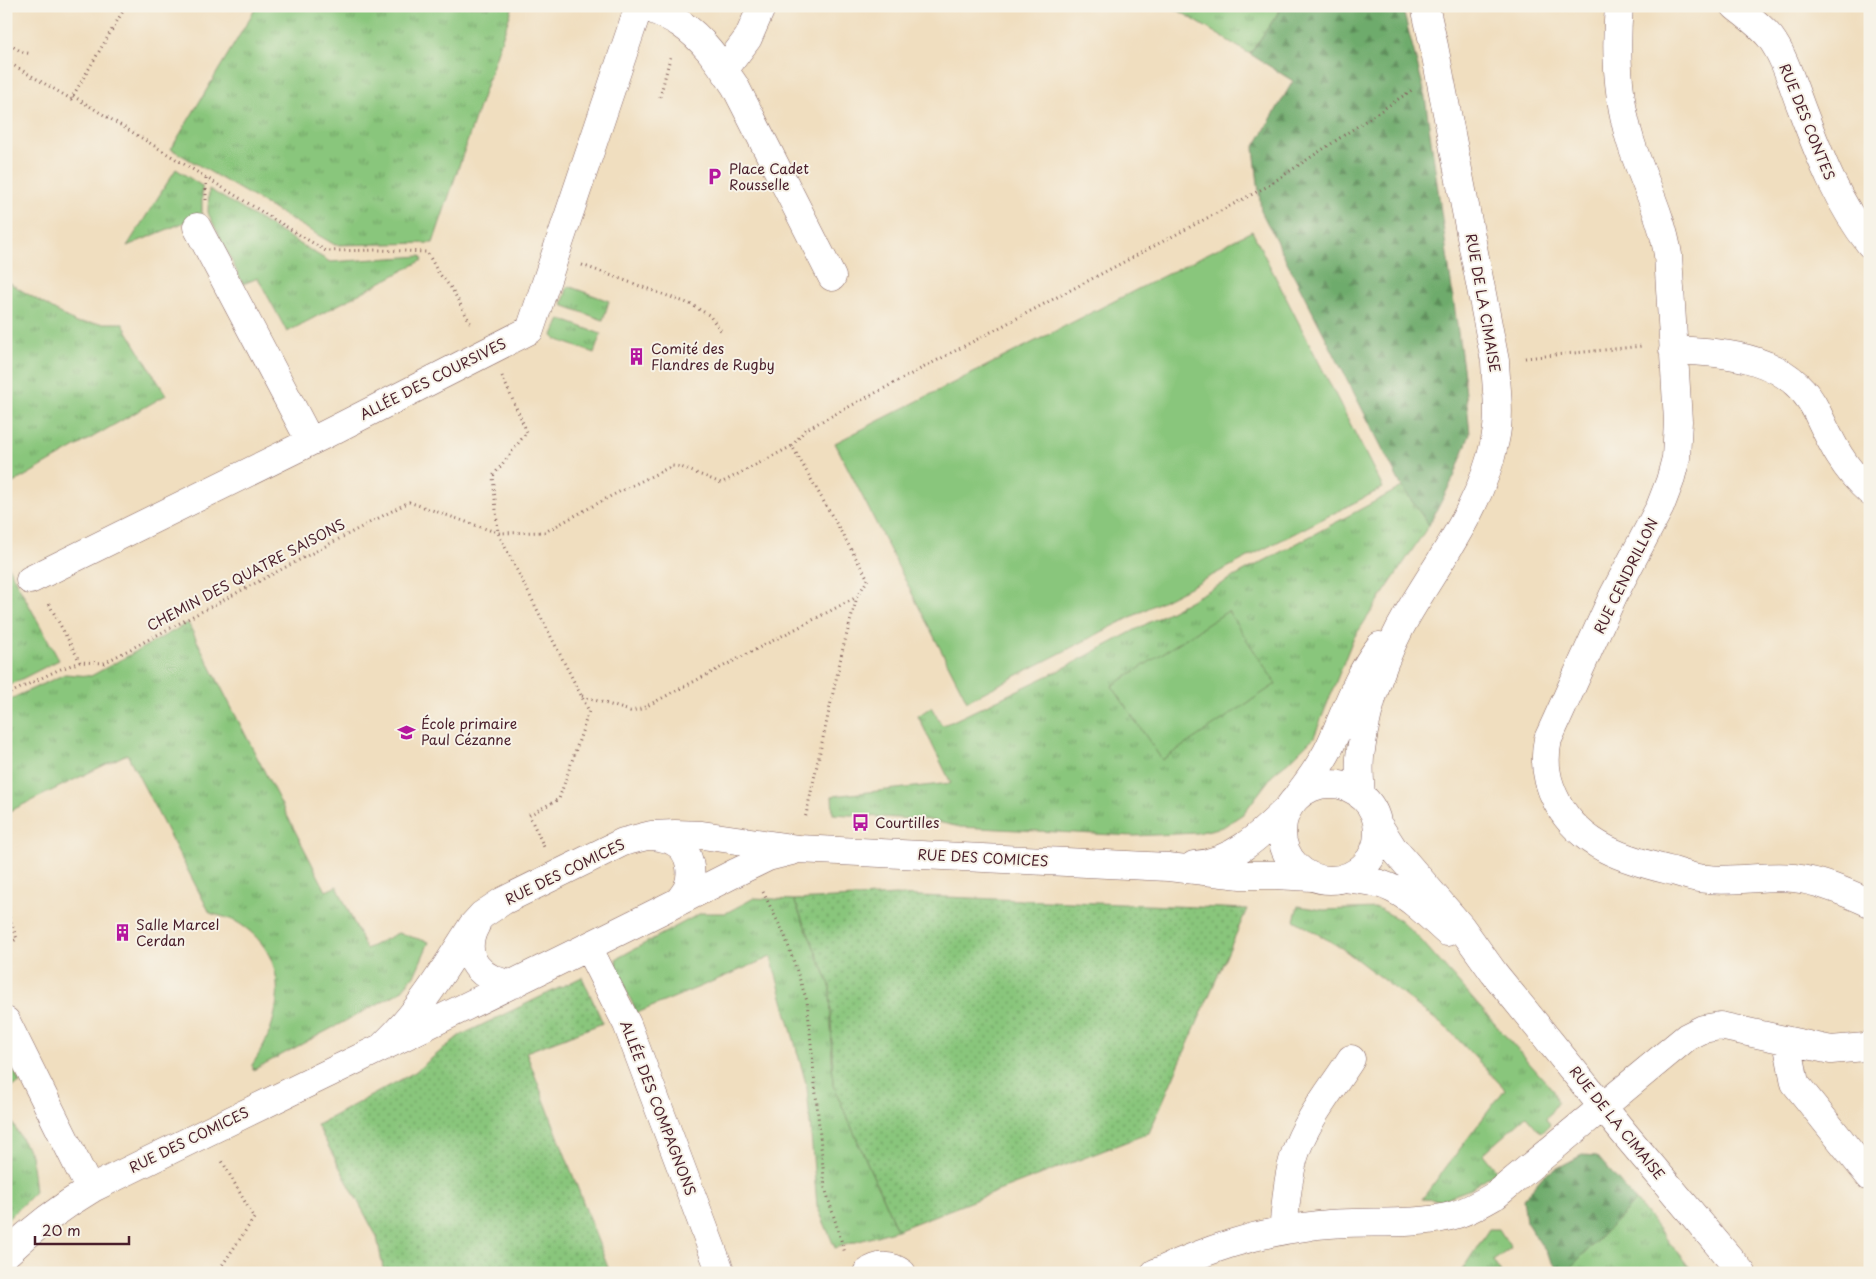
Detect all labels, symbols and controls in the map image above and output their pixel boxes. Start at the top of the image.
street label: RUE DES CONTES [1774,60,1840,183]
place label: Place Cadet Rousselle [729,158,809,195]
parking icon: Place Cadet Rousselle [705,167,725,187]
street label: RUE DE LA CIMAISE [1461,232,1506,374]
street label: ALLÉE DES COURSIVES [356,332,510,425]
place label: Comité des Flandres de Rugby [651,338,775,375]
building icon: Comité des Flandres de Rugby [627,347,647,367]
street label: CHEMIN DES QUATRE SAISONS [143,513,349,636]
street label: RUE CENDRILLON [1588,514,1663,637]
place label: École primaire Paul Cézanne [421,713,517,750]
school or university icon: École primaire Paul Cézanne [397,722,417,742]
place label: Courtilles [875,812,939,833]
bus stop icon: Courtilles [851,813,871,833]
street label: RUE DES COMICES [501,833,628,910]
street label: RUE DES COMICES [917,844,1049,871]
place label: Salle Marcel Cerdan [136,914,219,951]
building icon: Salle Marcel Cerdan [112,923,132,943]
street label: ALLÉE DES COMPAGNONS [615,1017,702,1198]
street label: RUE DE LA CIMAISE [1565,1061,1670,1184]
street label: RUE DES COMICES [125,1101,252,1178]
scale bar [35,1214,129,1246]
text: 20 m [42,1218,81,1241]

